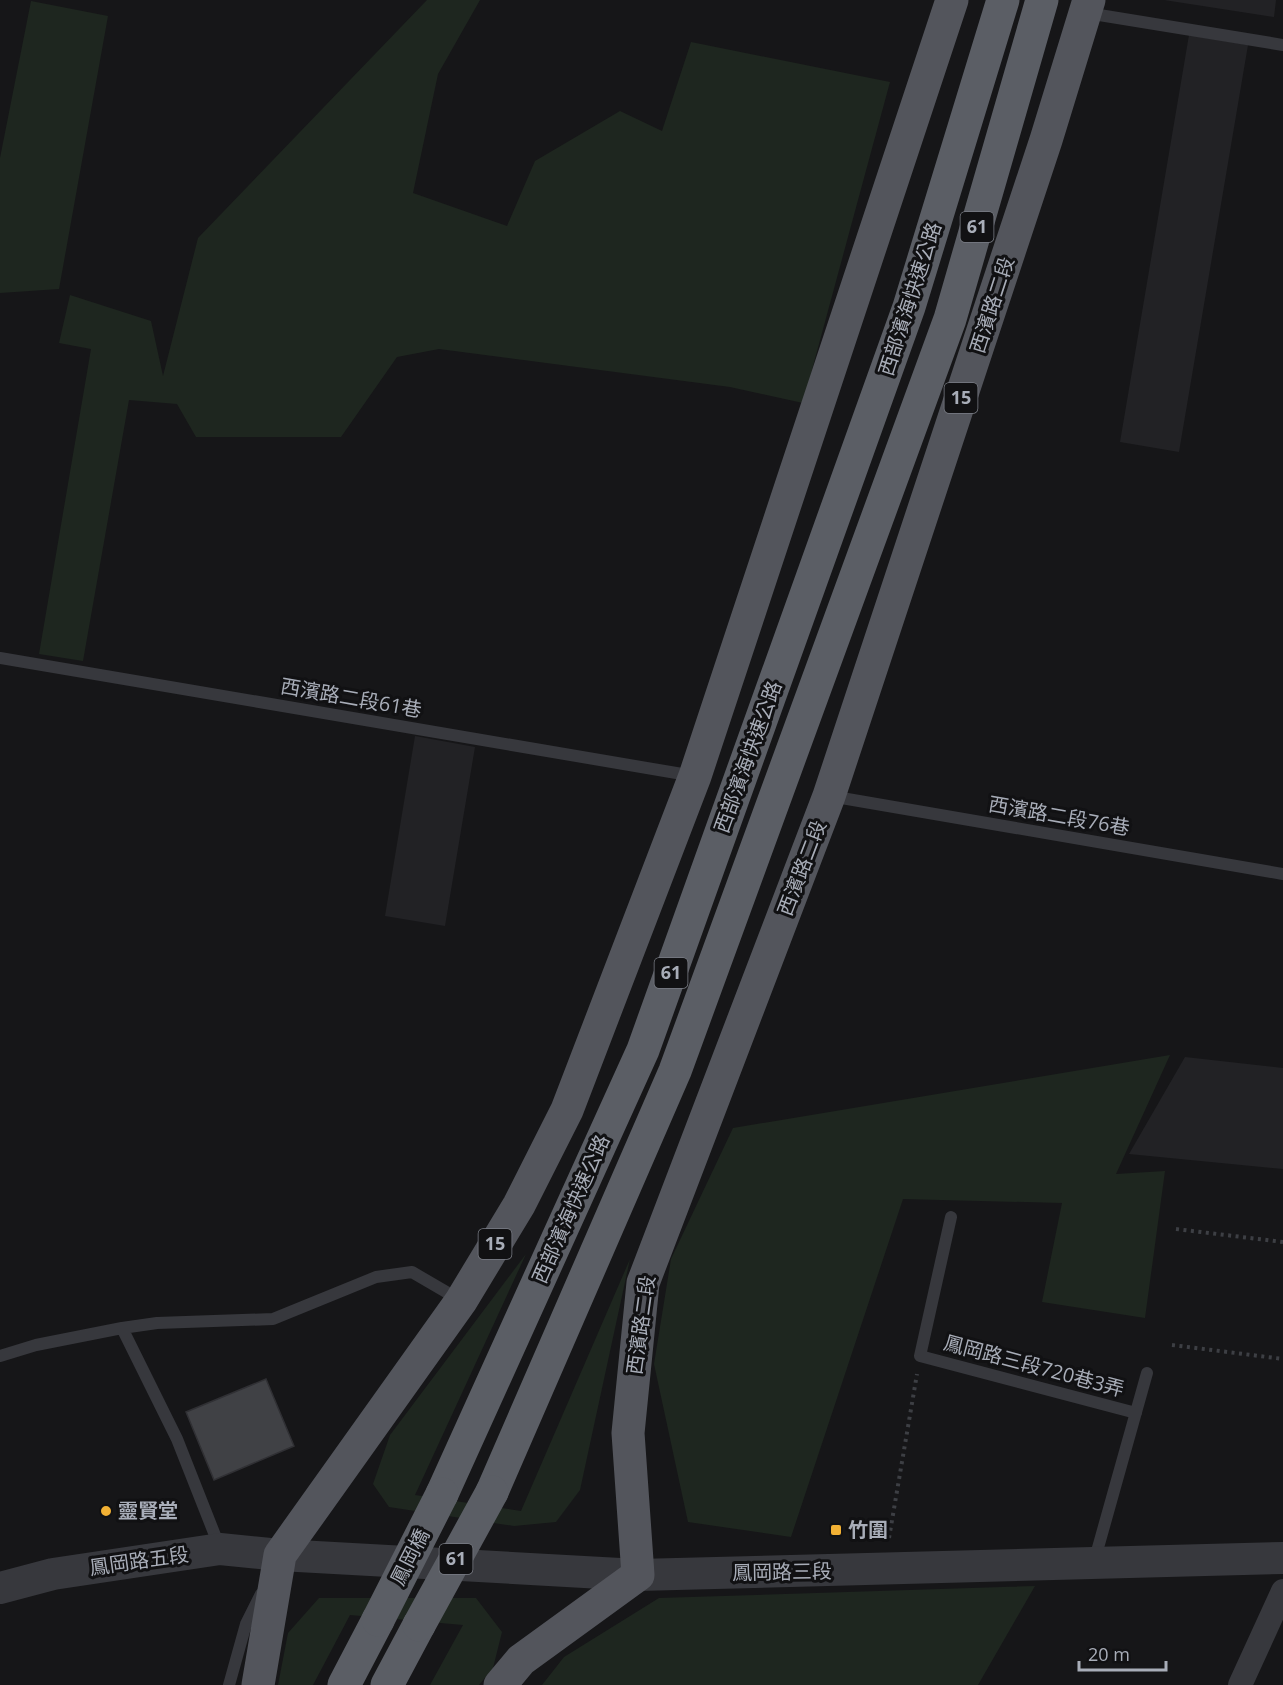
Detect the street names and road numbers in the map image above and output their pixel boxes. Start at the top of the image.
road number: 61 [960,212,994,242]
street label: 西部濱海快速公路 [872,219,947,379]
street label: 西濱路二段 [963,253,1020,357]
road number: 15 [944,383,978,413]
street label: 西濱路二段61巷 [278,672,424,723]
street label: 西部濱海快速公路 [707,677,788,837]
street label: 西濱路二段76巷 [986,790,1132,841]
street label: 西濱路二段 [771,816,832,919]
road number: 61 [654,958,688,988]
street label: 西部濱海快速公路 [526,1130,615,1287]
road number: 15 [478,1229,512,1259]
street label: 西濱路二段 [620,1274,661,1376]
street label: 鳳岡路三段720巷3弄 [941,1328,1127,1403]
street label: 鳳岡橋 [384,1524,435,1590]
street label: 鳳岡路五段 [88,1540,190,1581]
road number: 61 [440,1544,472,1574]
street label: 鳳岡路三段 [732,1557,832,1586]

